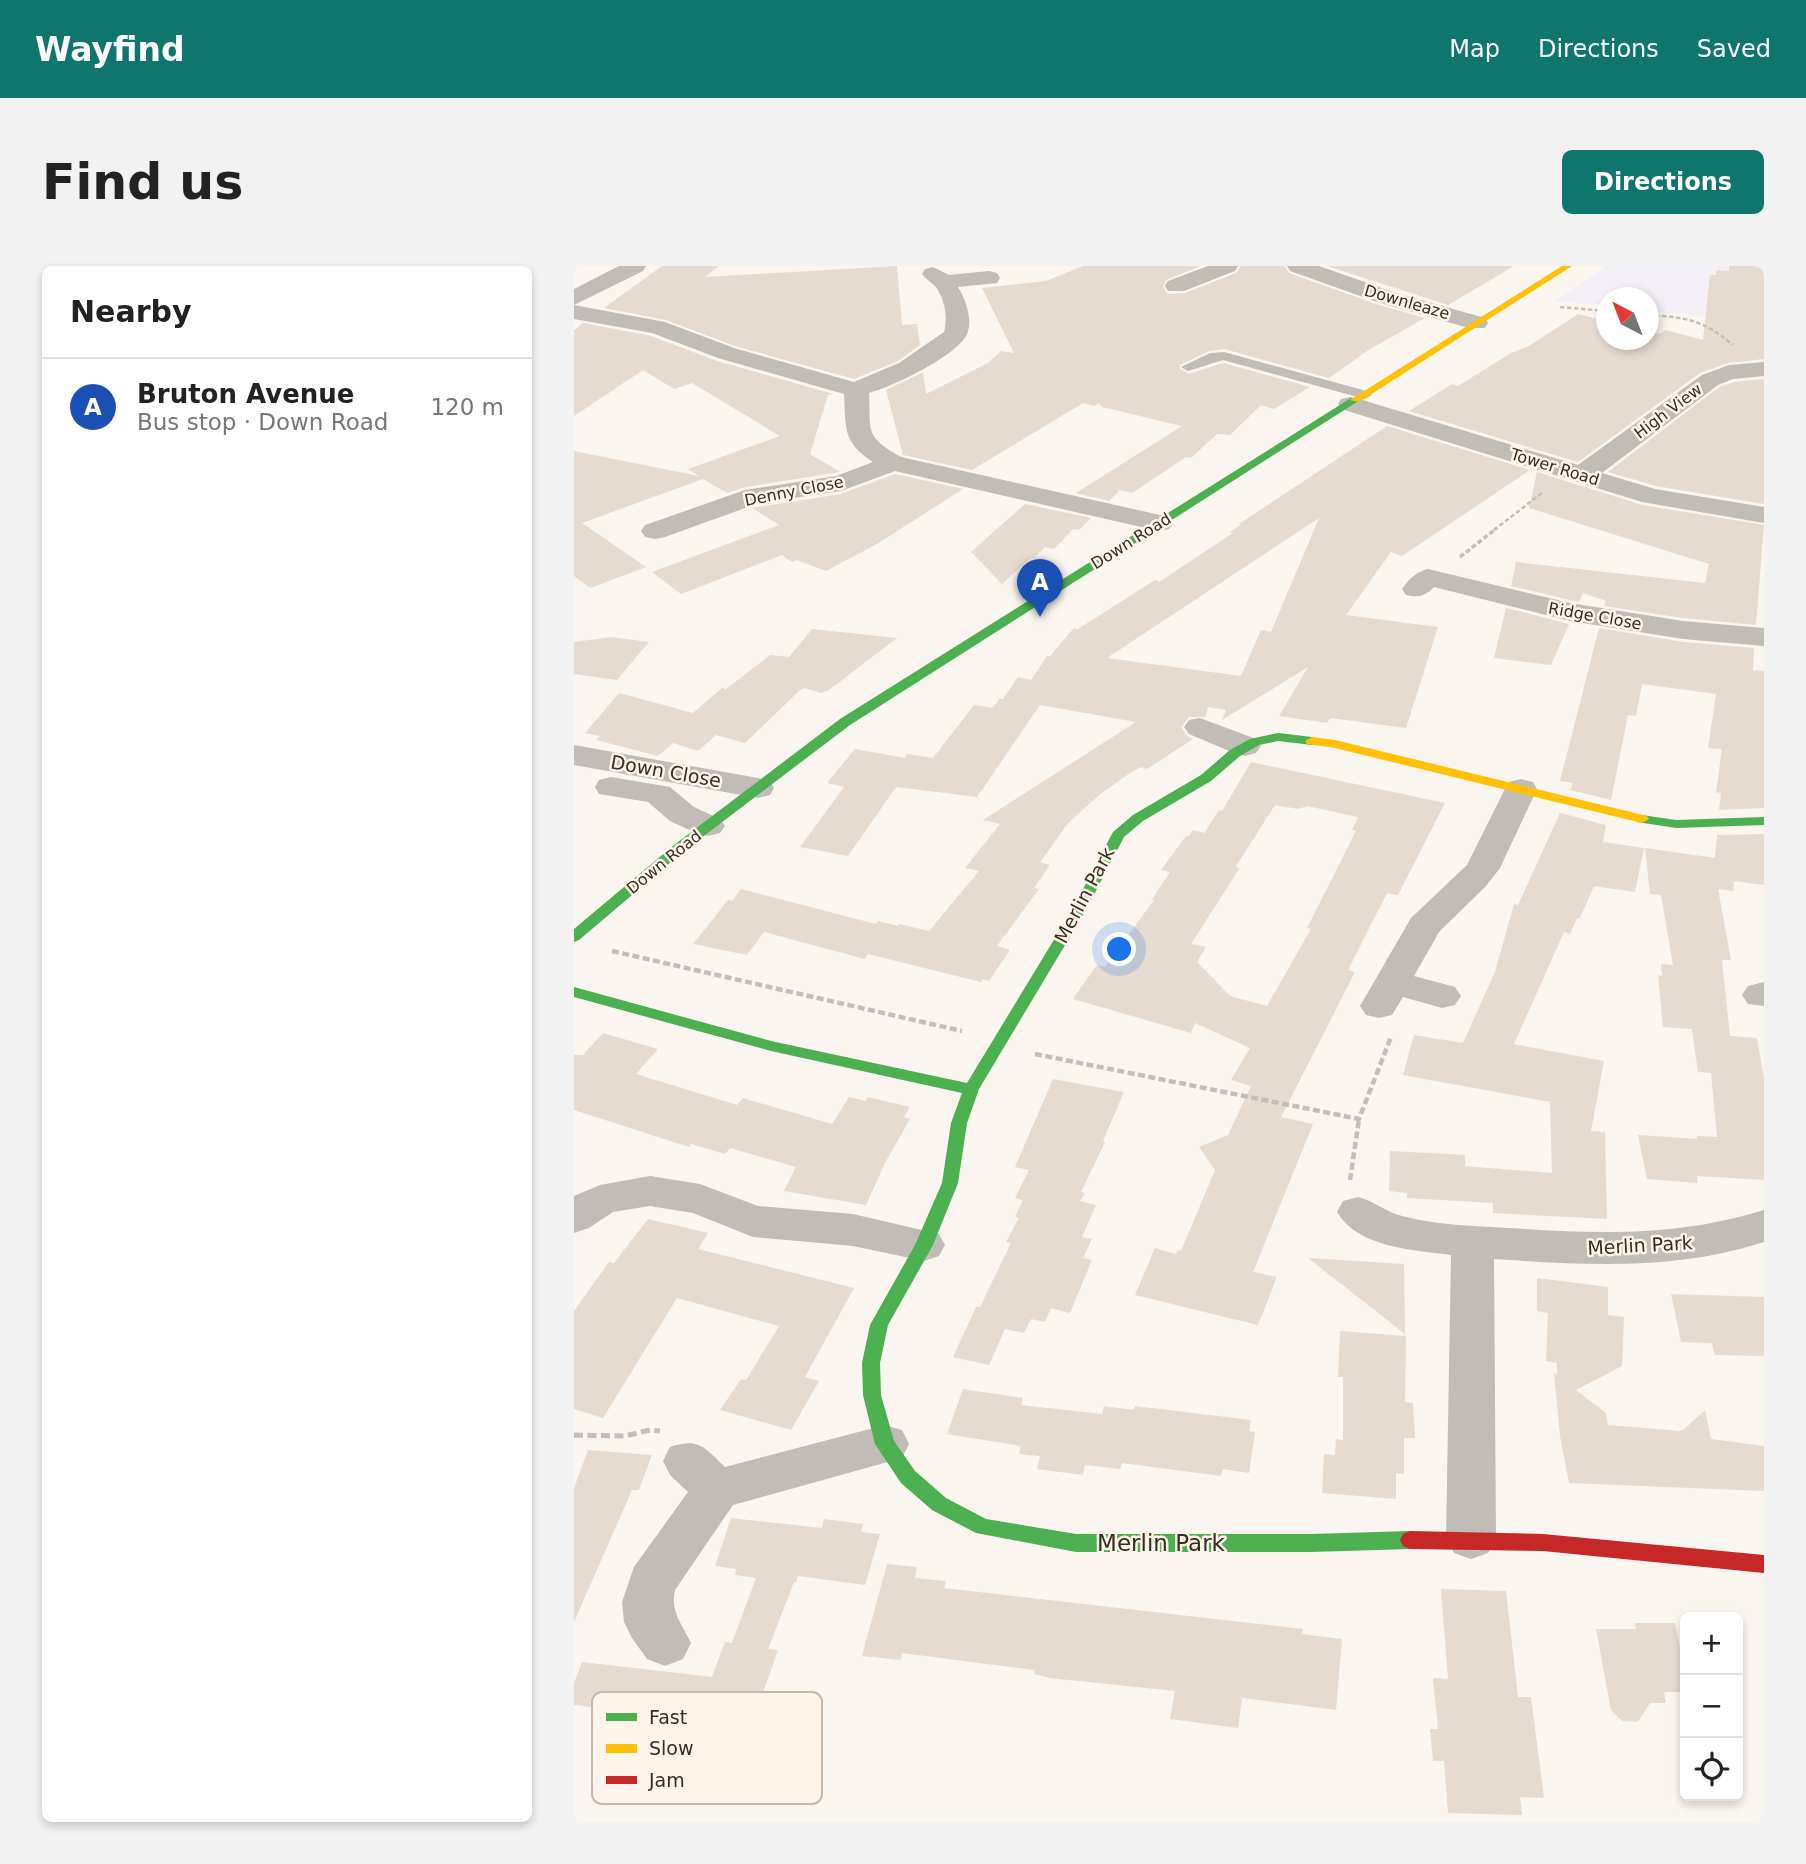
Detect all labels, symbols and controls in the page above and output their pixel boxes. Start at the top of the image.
text: Wayfind [35,30,185,69]
text: Map [1449,35,1500,63]
text: Directions [1538,35,1659,63]
text: Saved [1697,35,1771,63]
button: Directions [1562,150,1764,214]
text: Find us [42,154,243,211]
street label: Downleaze [1362,281,1452,323]
north arrow [1596,287,1659,350]
text: Nearby [70,294,192,329]
text: Bruton Avenue [137,379,354,409]
street label: High View [1630,379,1706,443]
text: A [84,394,102,420]
text: 120 m [430,394,504,420]
text: Bus stop · Down Road [137,409,388,435]
street label: Tower Road [1507,444,1602,489]
street label: Denny Close [743,472,845,510]
street label: Down Road [1088,509,1174,573]
pin: A [1017,559,1063,617]
street label: Ridge Close [1547,598,1643,634]
street label: Down Close [609,750,723,792]
street label: Down Road [623,826,705,898]
street label: Merlin Park [1049,843,1119,947]
your location [1102,932,1136,966]
street label: Merlin Park [1587,1231,1693,1259]
street label: Merlin Park [1097,1530,1226,1556]
map controls [1680,1612,1743,1801]
button: + [1680,1612,1743,1675]
button: − [1680,1675,1743,1738]
legend [592,1692,822,1804]
text: Fast [649,1706,687,1728]
text: Slow [649,1737,694,1759]
button: locate [1680,1738,1743,1801]
text: Jam [648,1769,685,1791]

